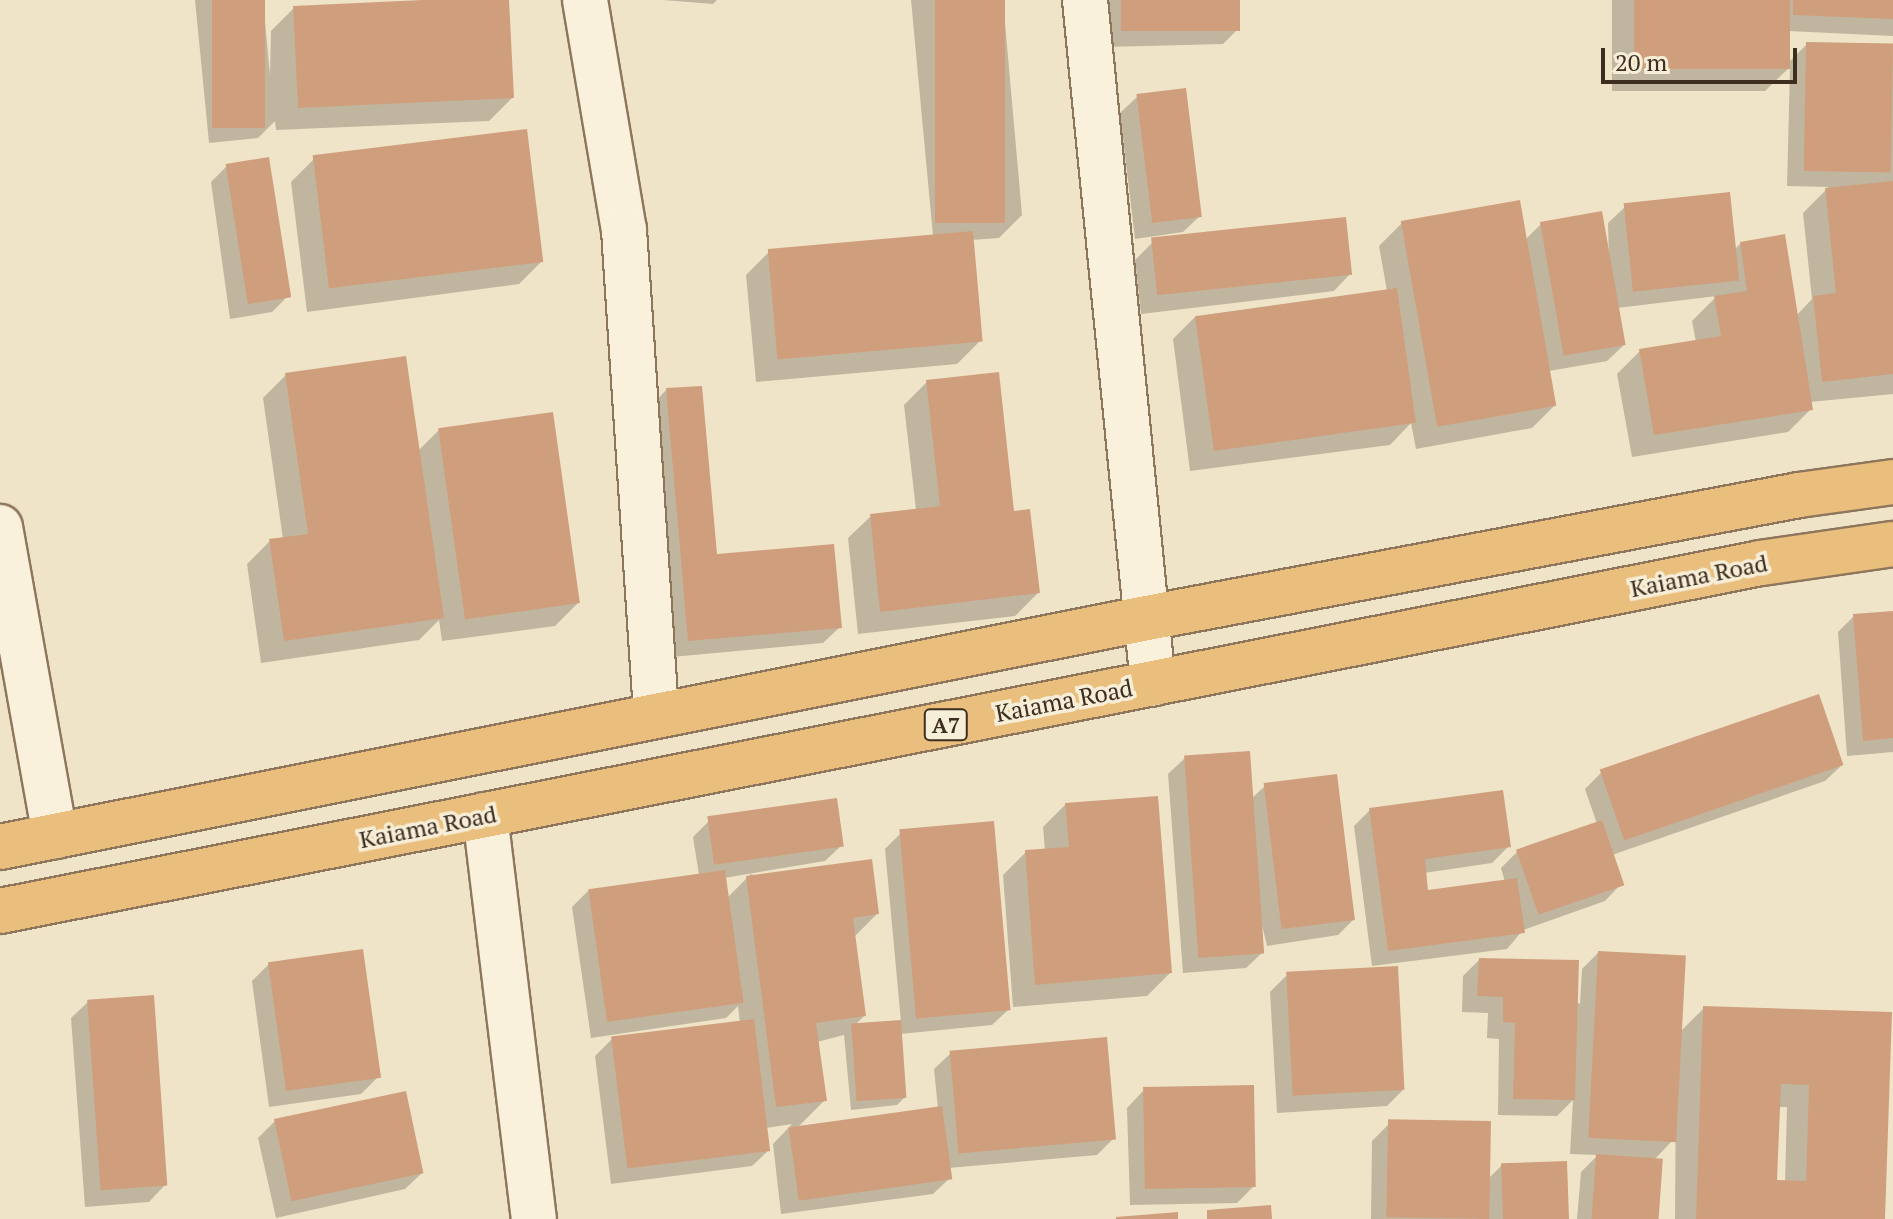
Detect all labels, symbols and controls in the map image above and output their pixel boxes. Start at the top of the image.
scale bar [1605,32,1801,82]
text: 20 m [1615,46,1667,78]
street label: Kaiama Road [1628,549,1770,603]
street label: Kaiama Road [993,674,1135,728]
road number: A7 [922,707,970,743]
street label: Kaiama Road [357,800,499,854]

